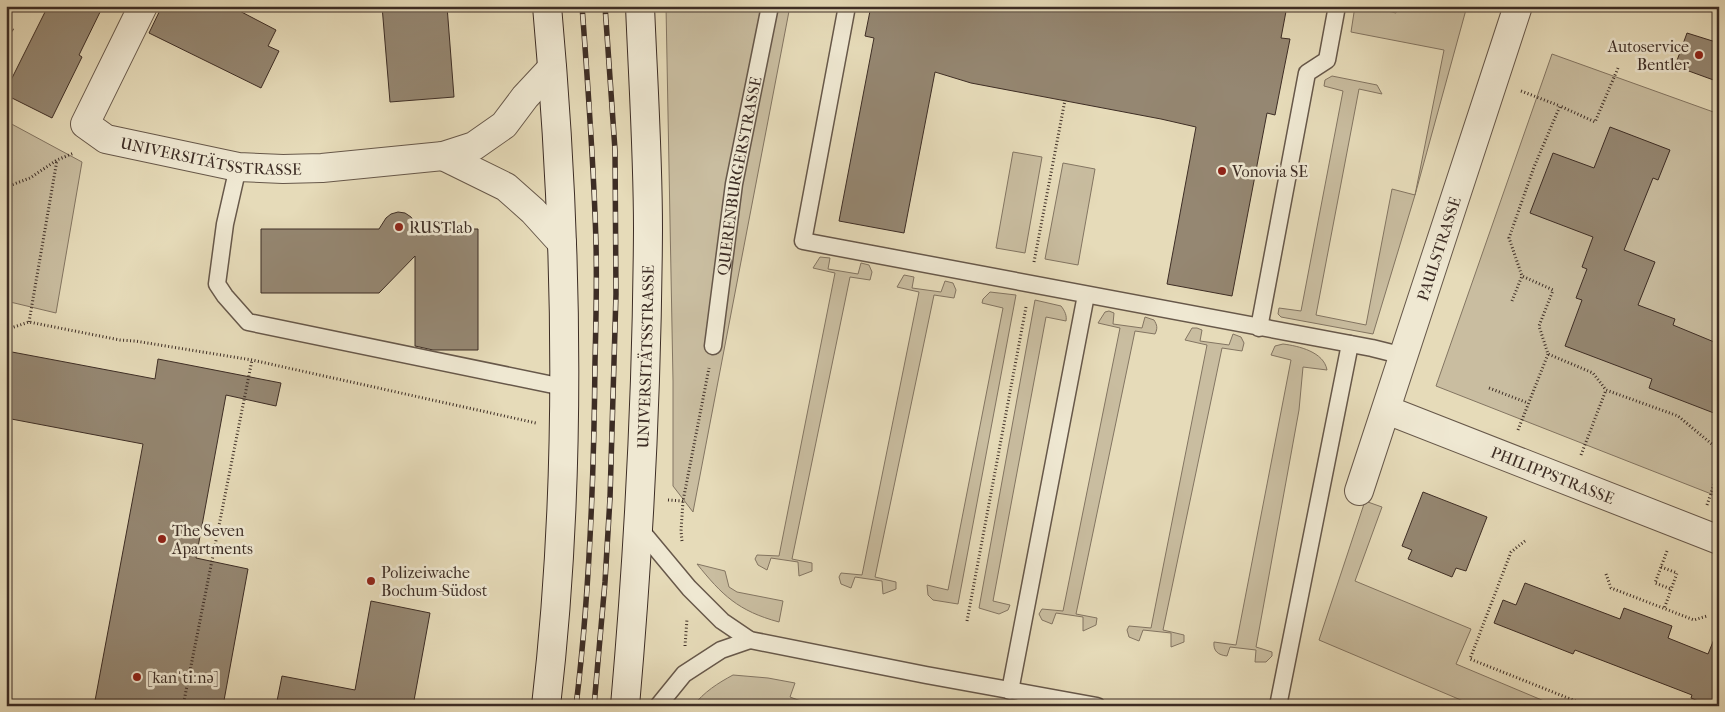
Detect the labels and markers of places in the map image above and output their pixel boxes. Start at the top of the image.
place label: Autoservice Bentler [1607,37,1689,74]
marker: Autoservice Bentler [1693,49,1705,61]
place label: Vonovia SE [1231,162,1308,181]
marker: Vonovia SE [1216,165,1228,177]
place label: RUSTlab [409,218,472,237]
marker: RUSTlab [393,221,405,233]
place label: The Seven Apartments [171,521,253,558]
marker: The Seven Apartments [156,533,168,545]
place label: Polizeiwache Bochum-Südost [381,563,488,600]
marker: Polizeiwache Bochum-Südost [365,575,377,587]
place label: [kanˈtiːnə] [147,668,219,687]
marker: [kanˈtiːnə] [131,671,143,683]

